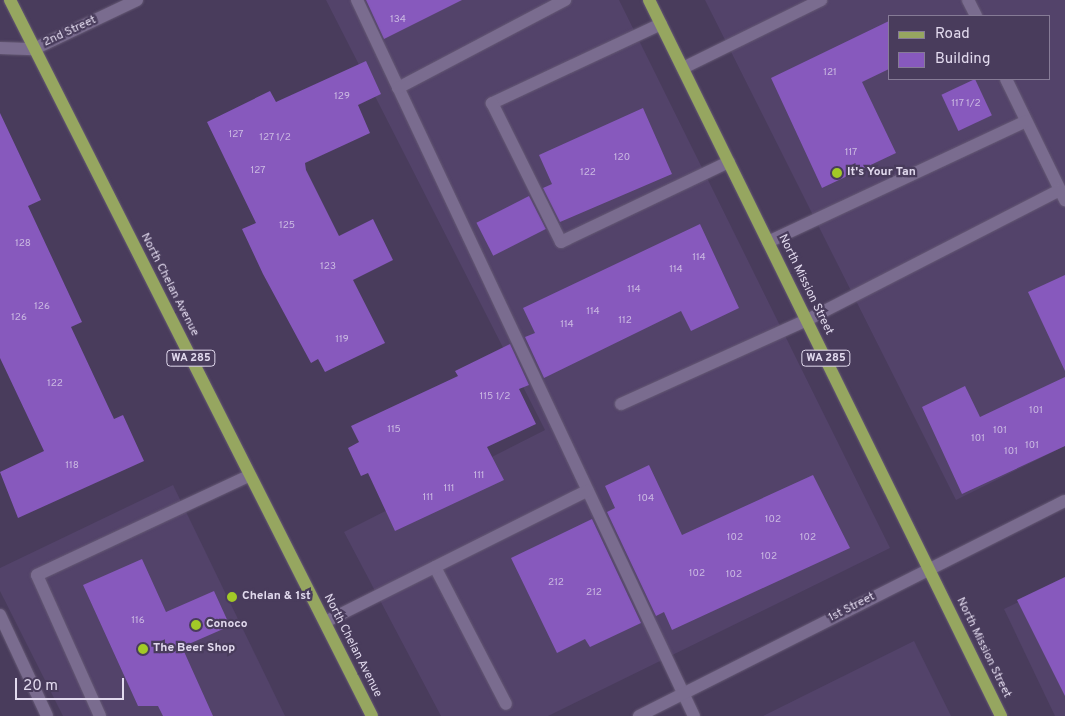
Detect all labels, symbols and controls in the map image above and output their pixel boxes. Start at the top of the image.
street label: 2nd Street [41,13,99,51]
house number: 134 [390,14,406,26]
legend [888,15,1050,80]
text: Road [935,25,970,44]
text: Building [935,50,990,69]
house number: 121 [823,67,837,79]
house number: 129 [334,91,350,103]
house number: 117 1/2 [951,98,981,110]
house number: 127 [229,129,243,141]
house number: 127 1/2 [259,132,291,144]
house number: 117 [845,147,857,159]
house number: 120 [614,152,630,164]
house number: 127 [251,165,265,177]
place label: It's Your Tan [847,166,916,180]
house number: 122 [580,167,596,179]
marker: It's Your Tan [831,167,843,179]
house number: 125 [279,220,295,232]
street label: North Chelan Avenue [137,231,201,339]
street label: North Mission Street [774,232,836,338]
house number: 128 [15,238,31,250]
house number: 114 [692,252,706,264]
house number: 123 [320,261,336,273]
house number: 114 [669,264,683,276]
house number: 114 [627,284,641,296]
house number: 126 [34,301,50,313]
house number: 114 [586,306,600,318]
house number: 126 [11,312,27,324]
house number: 112 [618,315,632,327]
house number: 114 [560,319,574,331]
house number: 119 [335,334,349,346]
road number: WA 285 [166,349,216,366]
road number: WA 285 [801,349,851,366]
house number: 122 [47,378,63,390]
house number: 115 1/2 [480,391,510,403]
house number: 101 [1029,405,1043,417]
house number: 115 [387,424,401,436]
house number: 101 [993,425,1007,437]
house number: 101 [971,433,985,445]
house number: 101 [1025,440,1039,452]
house number: 101 [1004,446,1018,458]
house number: 118 [65,460,79,472]
house number: 111 [473,470,485,482]
house number: 111 [443,483,455,495]
house number: 111 [422,492,434,504]
house number: 104 [638,493,654,505]
house number: 102 [765,514,781,526]
house number: 102 [727,532,743,544]
house number: 102 [800,532,816,544]
house number: 102 [761,551,777,563]
house number: 102 [689,568,705,580]
house number: 102 [726,569,742,581]
house number: 212 [548,577,564,589]
house number: 212 [586,587,602,599]
place label: Chelan & 1st [242,590,311,604]
street label: 1st Street [826,590,878,626]
marker: Chelan & 1st [226,591,238,603]
street label: North Chelan Avenue [320,592,384,700]
street label: North Mission Street [952,595,1014,701]
house number: 116 [131,615,145,627]
place label: Conoco [206,618,248,632]
marker: Conoco [190,619,202,631]
place label: The Beer Shop [153,642,235,656]
marker: The Beer Shop [137,643,149,655]
scale bar [18,668,126,700]
text: 20 m [23,677,58,696]

